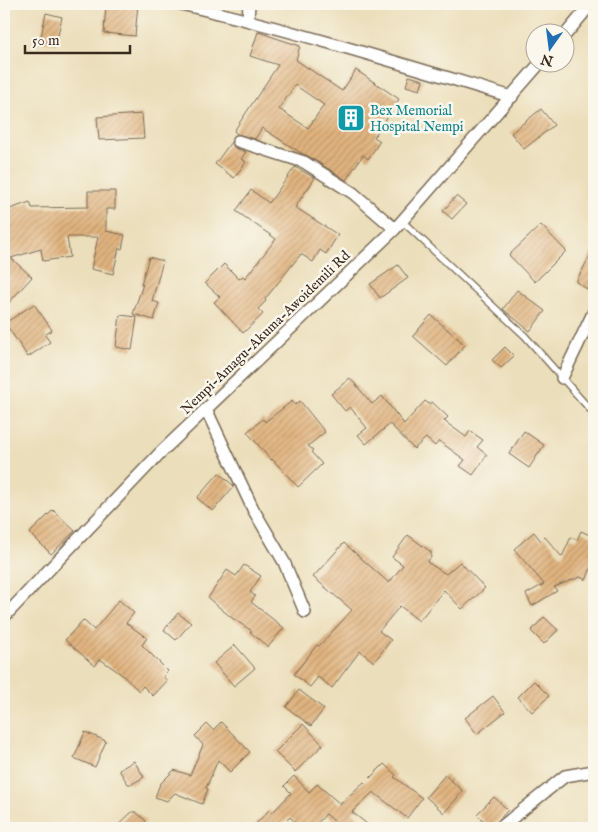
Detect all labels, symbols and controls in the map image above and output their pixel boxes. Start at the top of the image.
scale bar [25,22,130,54]
north arrow [526,22,576,72]
text: 50 m [32,31,60,50]
text: N [539,49,556,70]
place label: Bex Memorial Hospital Nempi [370,102,464,136]
building icon: Bex Memorial Hospital Nempi [336,103,366,133]
street label: Nempi-Amagu-Akuma-Awoidemili Rd [177,246,355,419]

